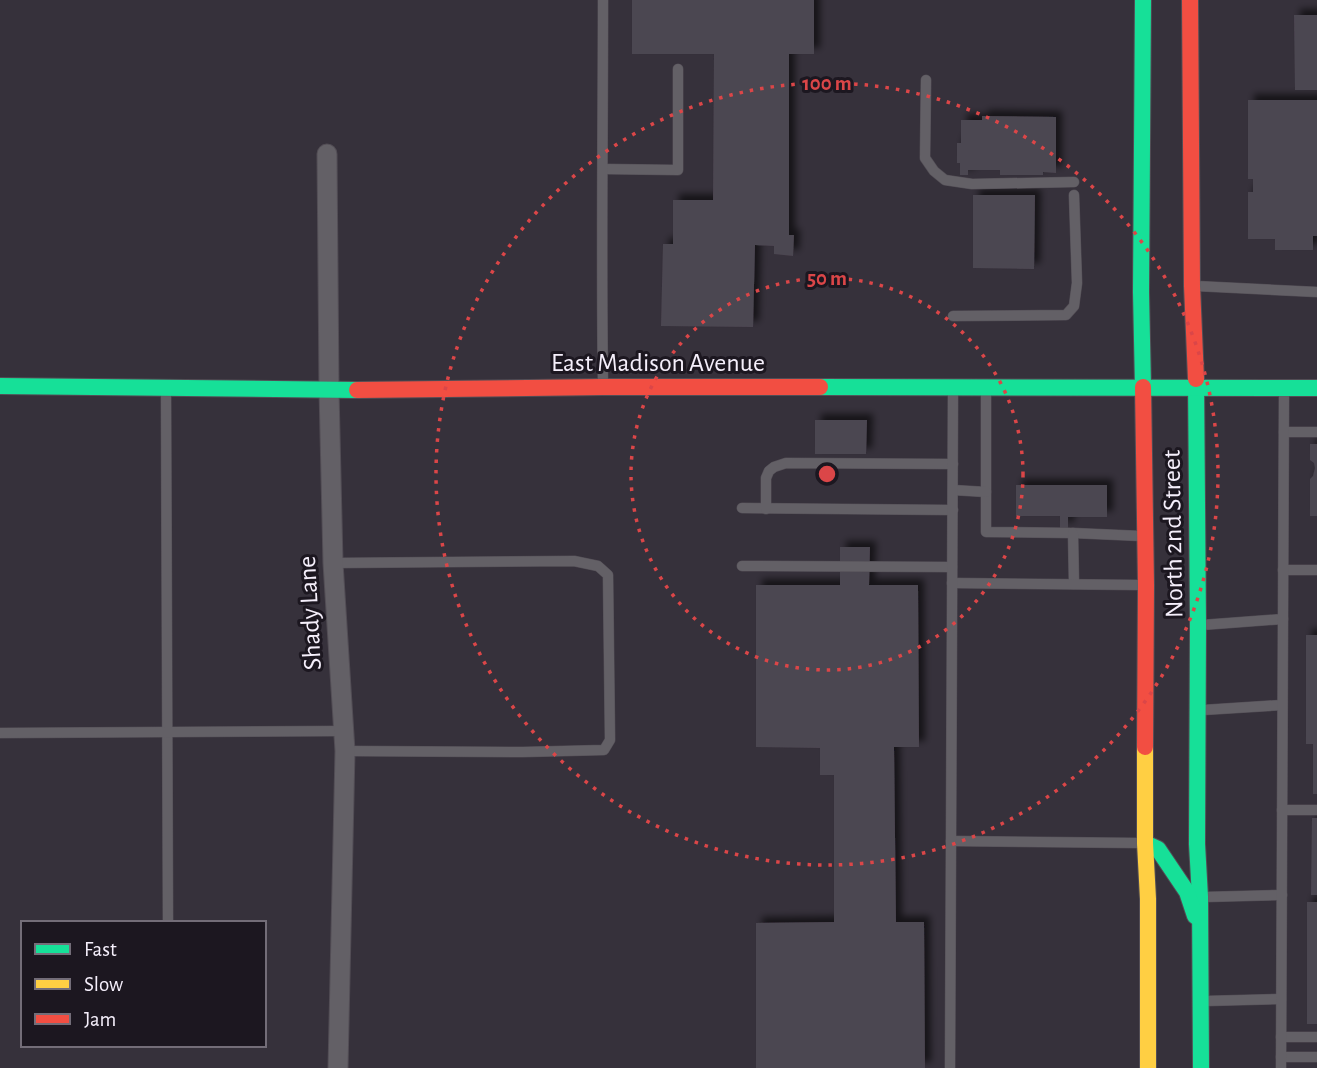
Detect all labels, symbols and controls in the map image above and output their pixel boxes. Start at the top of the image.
text: 100 m [802,73,852,94]
text: 50 m [807,268,847,289]
street label: East Madison Avenue [551,350,765,376]
street label: North 2nd Street [1159,450,1187,618]
centre of rings [815,462,839,486]
street label: Shady Lane [294,555,326,671]
legend [21,921,266,1047]
text: Fast [84,939,117,960]
text: Slow [84,974,123,995]
text: Jam [84,1009,116,1030]

